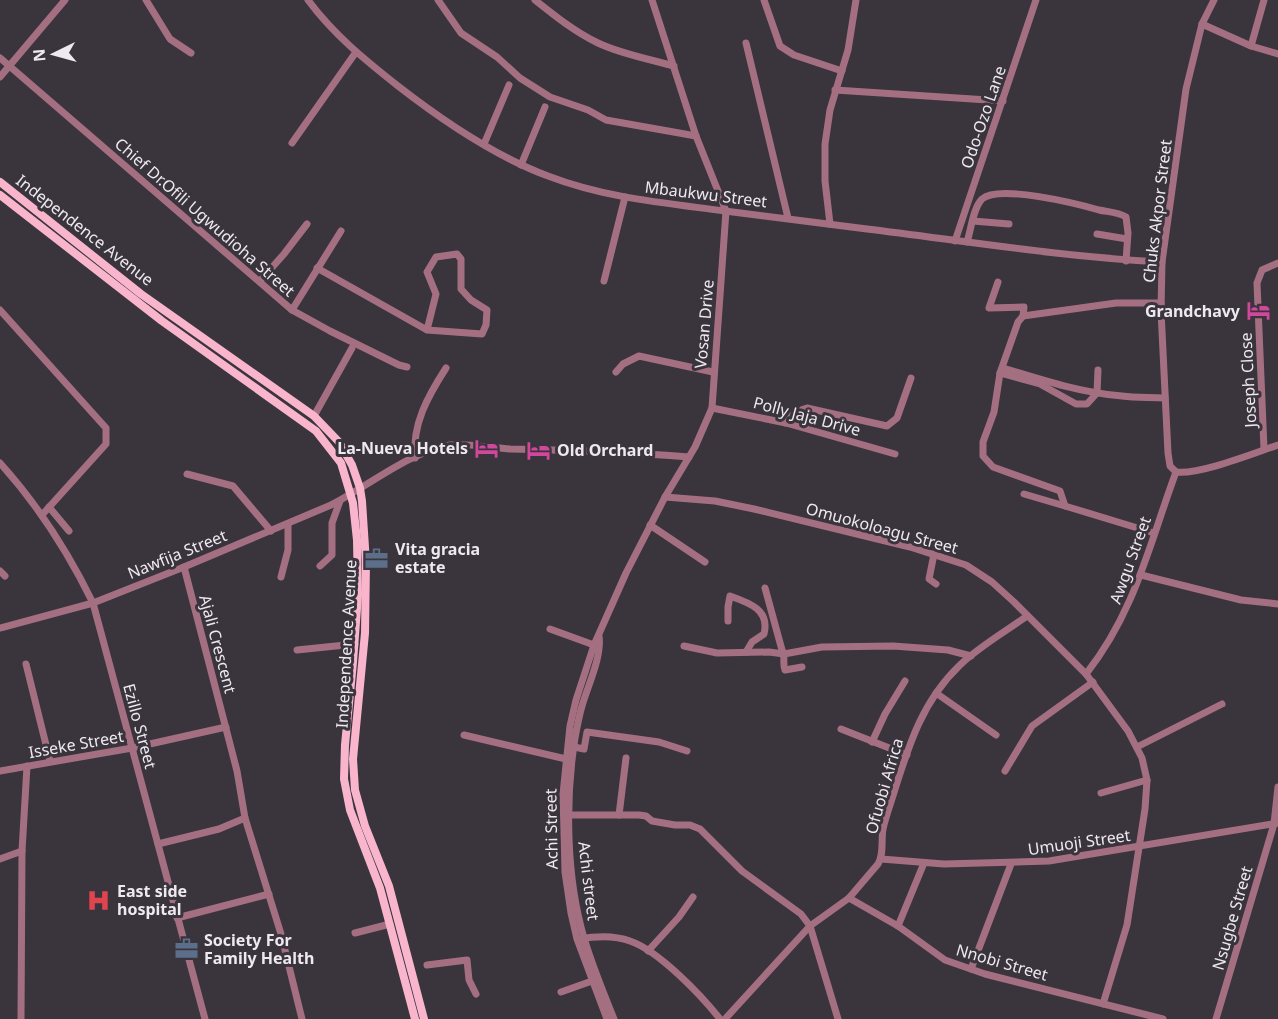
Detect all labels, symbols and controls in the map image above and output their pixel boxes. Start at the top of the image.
north arrow [24,24,84,84]
text: N [28,48,51,63]
street label: Odo-Ozo Lane [955,63,1011,171]
street label: Chief Dr.Ofili Ugwudioha Street [110,133,300,302]
street label: Chuks Akpor Street [1137,138,1177,284]
street label: Independence Avenue [12,169,158,291]
street label: Mbaukwu Street [644,176,769,212]
street label: Vosan Drive [689,279,719,369]
hotel icon: Grandchavy [1245,298,1271,324]
place label: Grandchavy [1145,300,1241,322]
street label: Joseph Close [1235,332,1262,430]
street label: Polly Jaja Drive [751,391,863,441]
hotel icon: La-Nueva Hotels [473,435,499,461]
place label: La-Nueva Hotels [337,437,468,459]
hotel icon: Old Orchard [526,437,552,463]
place label: Old Orchard [557,439,653,461]
street label: Omuokoloagu Street [804,497,961,559]
street label: Awgu Street [1104,513,1156,607]
street label: Nawfija Street [124,524,230,584]
place label: Vita gracia estate [395,538,480,578]
office icon: Vita gracia estate [364,545,390,571]
street label: Independence Avenue [331,559,361,729]
street label: Ajali Crescent [194,592,242,696]
street label: Ezillo Street [118,681,162,771]
street label: Isseke Street [27,725,125,763]
street label: Ofuobi Africa [860,735,908,837]
street label: Achi Street [539,788,563,870]
street label: Umuoji Street [1026,824,1132,860]
street label: Achi street [573,840,605,922]
street label: Nsugbe Street [1207,863,1257,973]
place label: East side hospital [117,880,187,920]
hospital icon: East side hospital [86,887,112,913]
place label: Society For Family Health [204,929,314,969]
office icon: Society For Family Health [173,936,199,962]
street label: Nnobi Street [954,938,1051,986]

